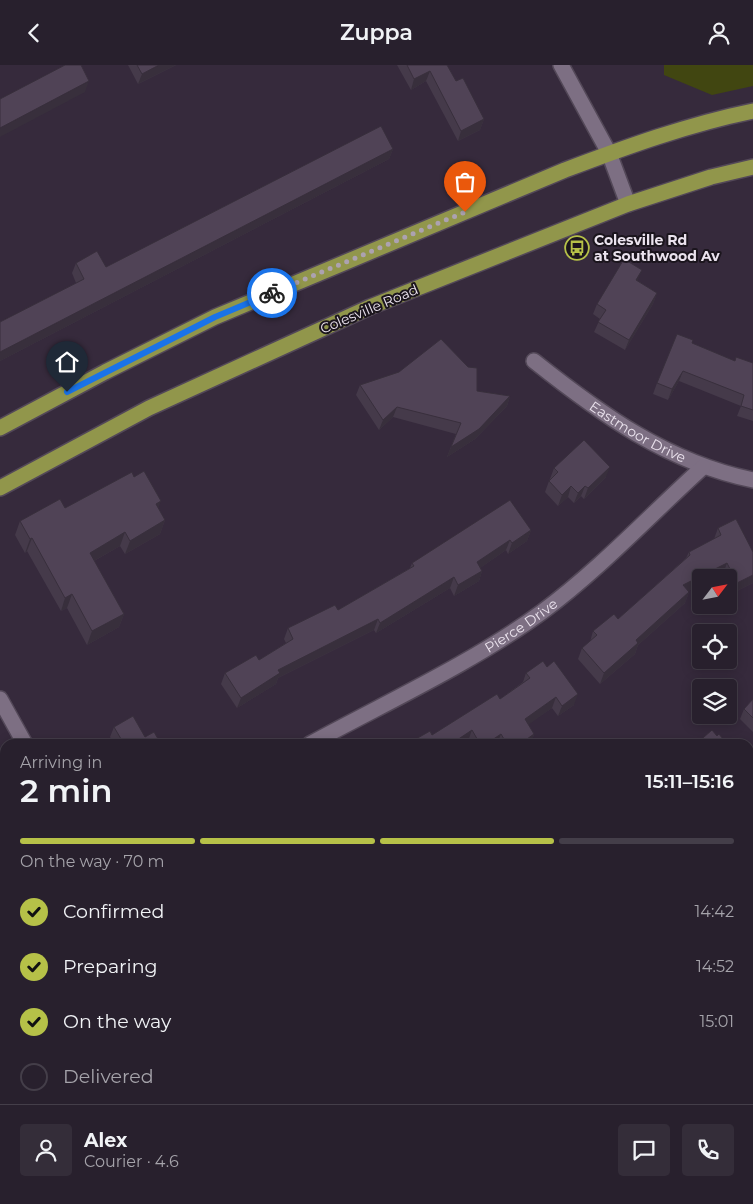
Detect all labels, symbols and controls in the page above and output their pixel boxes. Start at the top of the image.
icon: back [20,19,48,47]
text: Zuppa [340,19,413,46]
icon: person [705,19,733,47]
pin [444,161,486,212]
icon: bag [451,168,479,196]
place label: Colesville Rd at Southwood Av [594,231,720,265]
bus stop icon: Colesville Rd at Southwood Av [564,235,590,261]
courier [247,268,297,318]
icon: bike [258,279,286,307]
street label: Colesville Road [317,280,421,338]
pin [46,341,88,392]
icon: home [53,348,81,376]
street label: Eastmoor Drive [586,397,689,467]
north arrow [692,569,738,614]
map controls [692,569,737,724]
street label: Pierce Drive [481,595,561,657]
button: locate [692,624,737,669]
button: layers [692,679,737,724]
text: Arriving in [20,753,102,772]
text: 15:11–15:16 [645,770,734,793]
text: 2 min [20,771,112,810]
text: On the way · 70 m [20,852,164,871]
icon: check [20,898,48,926]
text: Confirmed [63,900,164,923]
text: 14:42 [695,902,734,921]
icon: check [20,953,48,981]
text: Preparing [63,955,158,978]
text: 14:52 [696,957,734,976]
icon: check [20,1008,48,1036]
text: On the way [63,1010,171,1033]
text: 15:01 [699,1012,734,1031]
text: Delivered [63,1065,154,1088]
button: person [20,1124,72,1176]
button: chat [618,1124,670,1176]
button: phone [682,1124,734,1176]
text: Alex [84,1129,127,1152]
text: Courier · 4.6 [84,1152,179,1171]

